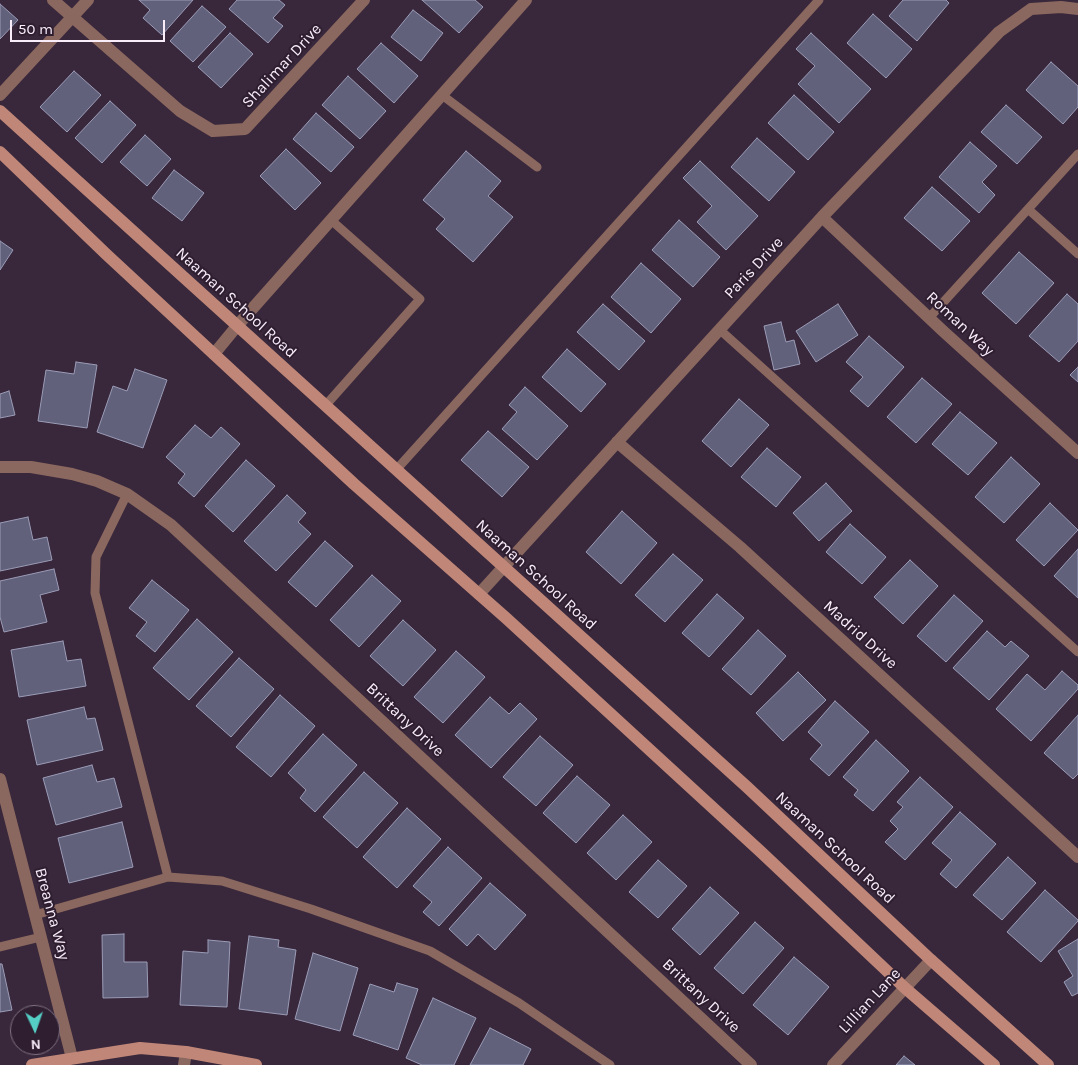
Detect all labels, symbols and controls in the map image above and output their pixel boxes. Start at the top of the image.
scale bar [12,10,168,42]
text: 50 m [18,20,53,38]
street label: Shalimar Drive [238,20,326,112]
street label: Paris Drive [720,233,788,303]
street label: Naaman School Road [172,244,300,362]
street label: Roman Way [922,288,998,360]
street label: Naaman School Road [472,516,600,634]
street label: Madrid Drive [819,597,901,673]
street label: Brittany Drive [362,679,448,761]
street label: Naaman School Road [771,788,899,908]
street label: Breanna Way [30,866,74,962]
street label: Brittany Drive [658,955,744,1037]
street label: Lillian Lane [835,964,905,1038]
north arrow [10,1005,60,1055]
text: N [30,1036,41,1053]

